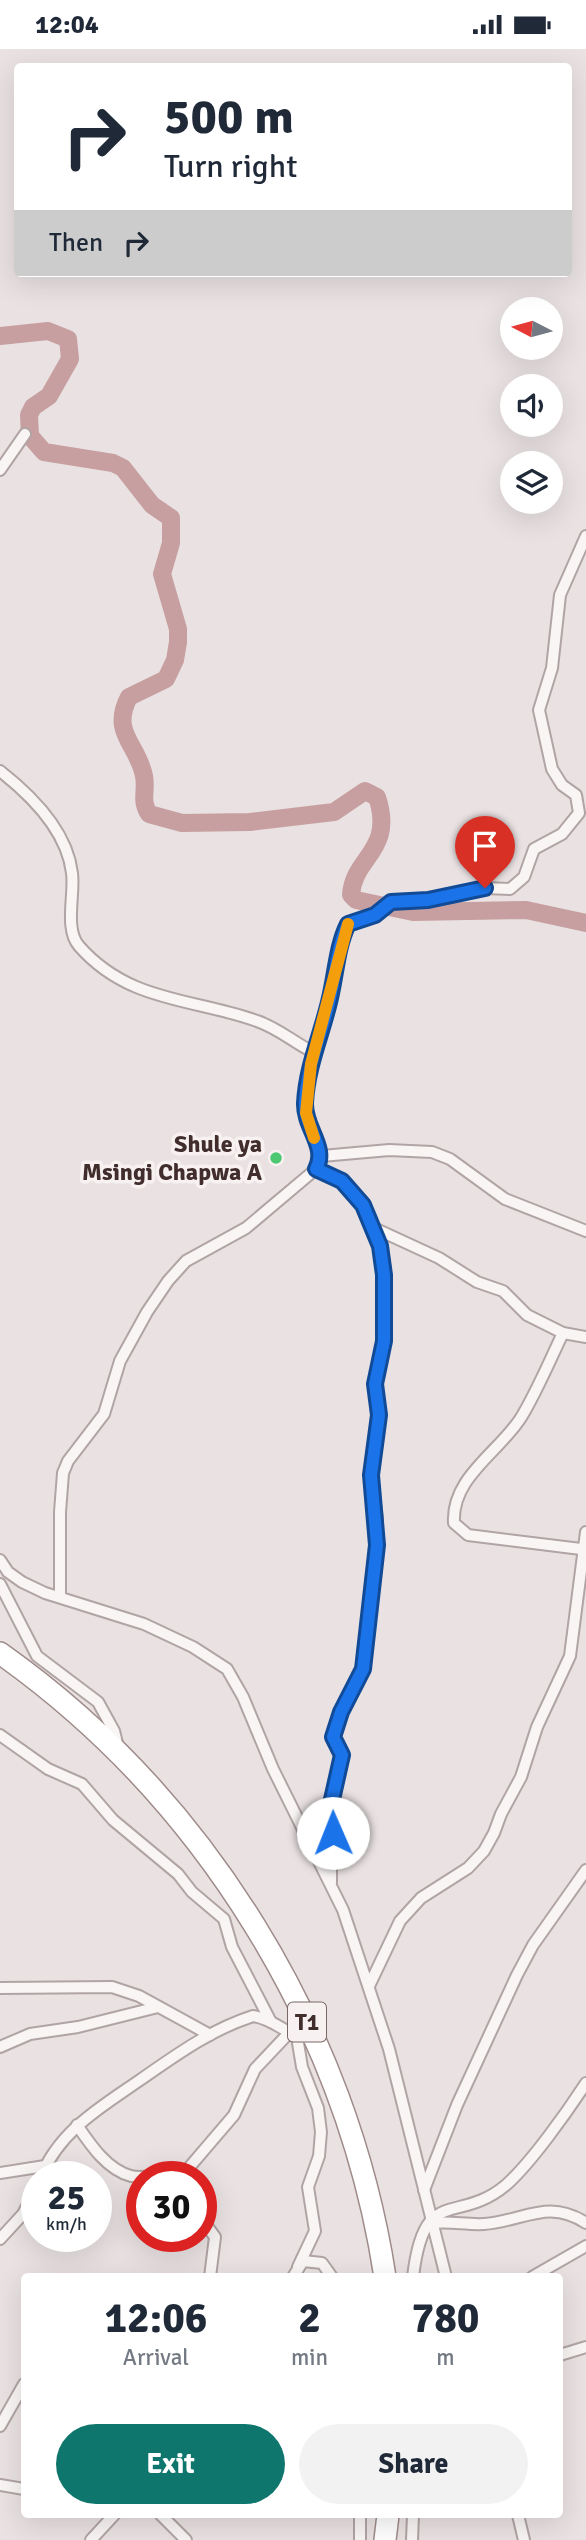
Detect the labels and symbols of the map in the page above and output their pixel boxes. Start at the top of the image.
north arrow [500,297,564,361]
pin [455,816,515,888]
place label: Shule ya Msingi Chapwa A [82,1129,263,1187]
marker: Shule ya Msingi Chapwa A [268,1150,284,1166]
position arrow [296,1796,370,1870]
road number: T1 [288,2003,326,2041]
speed limit sign: 30 [126,2161,217,2252]

